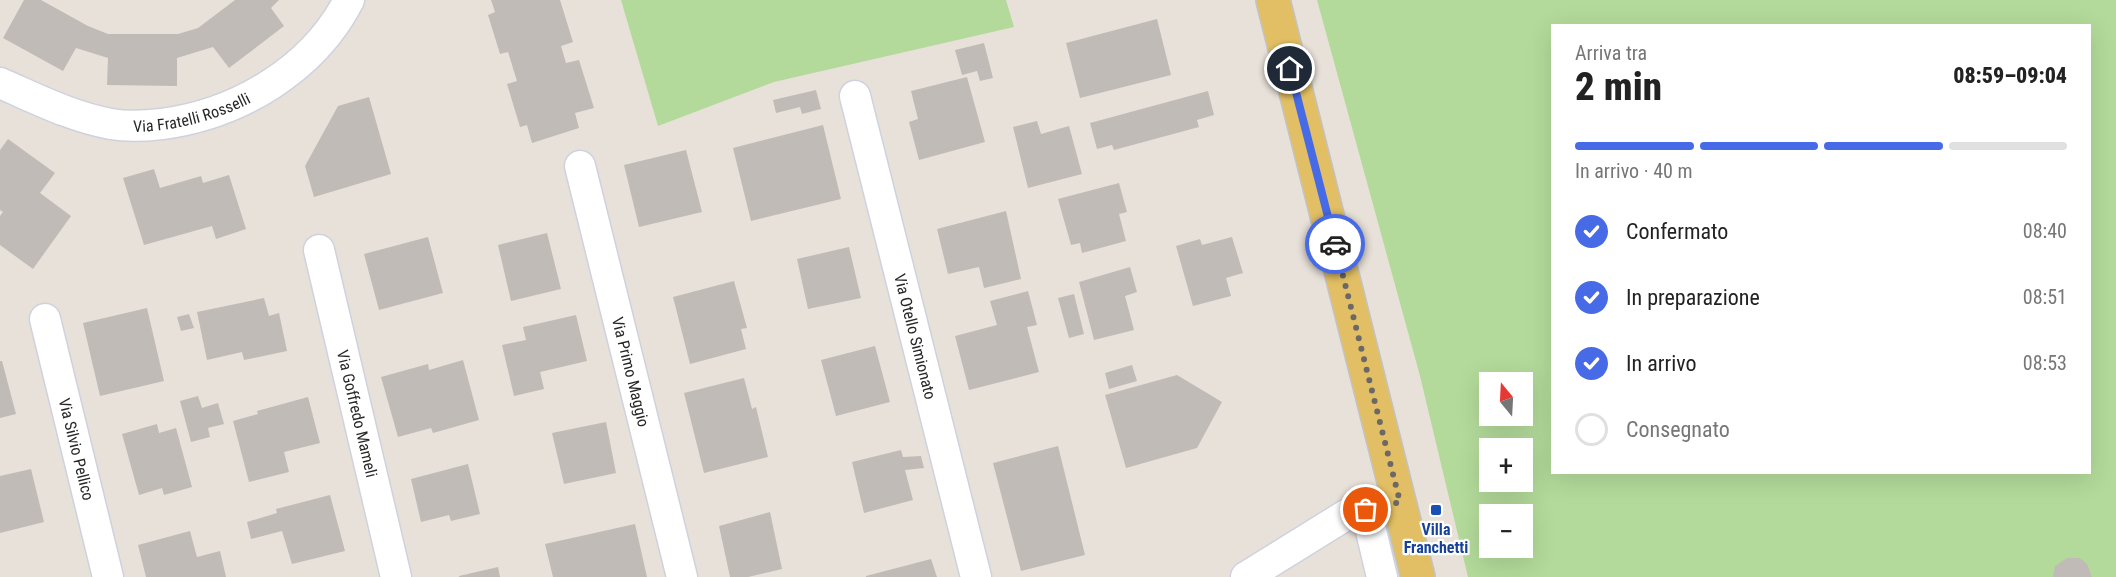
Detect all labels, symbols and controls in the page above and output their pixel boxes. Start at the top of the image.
text: Arriva tra [1575,41,1647,65]
pin [1264,43,1315,94]
icon: home [1273,52,1306,85]
text: 08:59–09:04 [1953,63,2067,88]
text: 2 min [1575,64,1662,110]
street label: Via Fratelli Rosselli [133,89,253,136]
text: In arrivo · 40 m [1575,159,1693,183]
courier [1305,214,1365,274]
icon: check [1575,215,1608,248]
text: Confermato [1626,219,1728,244]
text: 08:40 [2023,219,2067,243]
icon: car [1319,228,1352,261]
street label: Via Otello Simionato [890,272,940,401]
icon: check [1575,281,1608,314]
text: In preparazione [1626,285,1760,310]
text: 08:51 [2023,285,2067,309]
street label: Via Primo Maggio [608,315,653,429]
icon: check [1575,347,1608,380]
street label: Via Goffredo Mameli [333,348,381,479]
text: In arrivo [1626,351,1697,376]
text: 08:53 [2023,351,2067,375]
north arrow [1479,372,1533,426]
map controls [1479,372,1533,558]
street label: Via Silvio Pellico [55,396,98,502]
text: Consegnato [1626,417,1730,442]
button: + [1479,438,1533,492]
pin [1340,484,1391,535]
icon: bag [1349,493,1382,526]
marker: Villa Franchetti [1429,503,1443,517]
button: − [1479,504,1533,558]
place label: Villa Franchetti [1404,520,1468,557]

